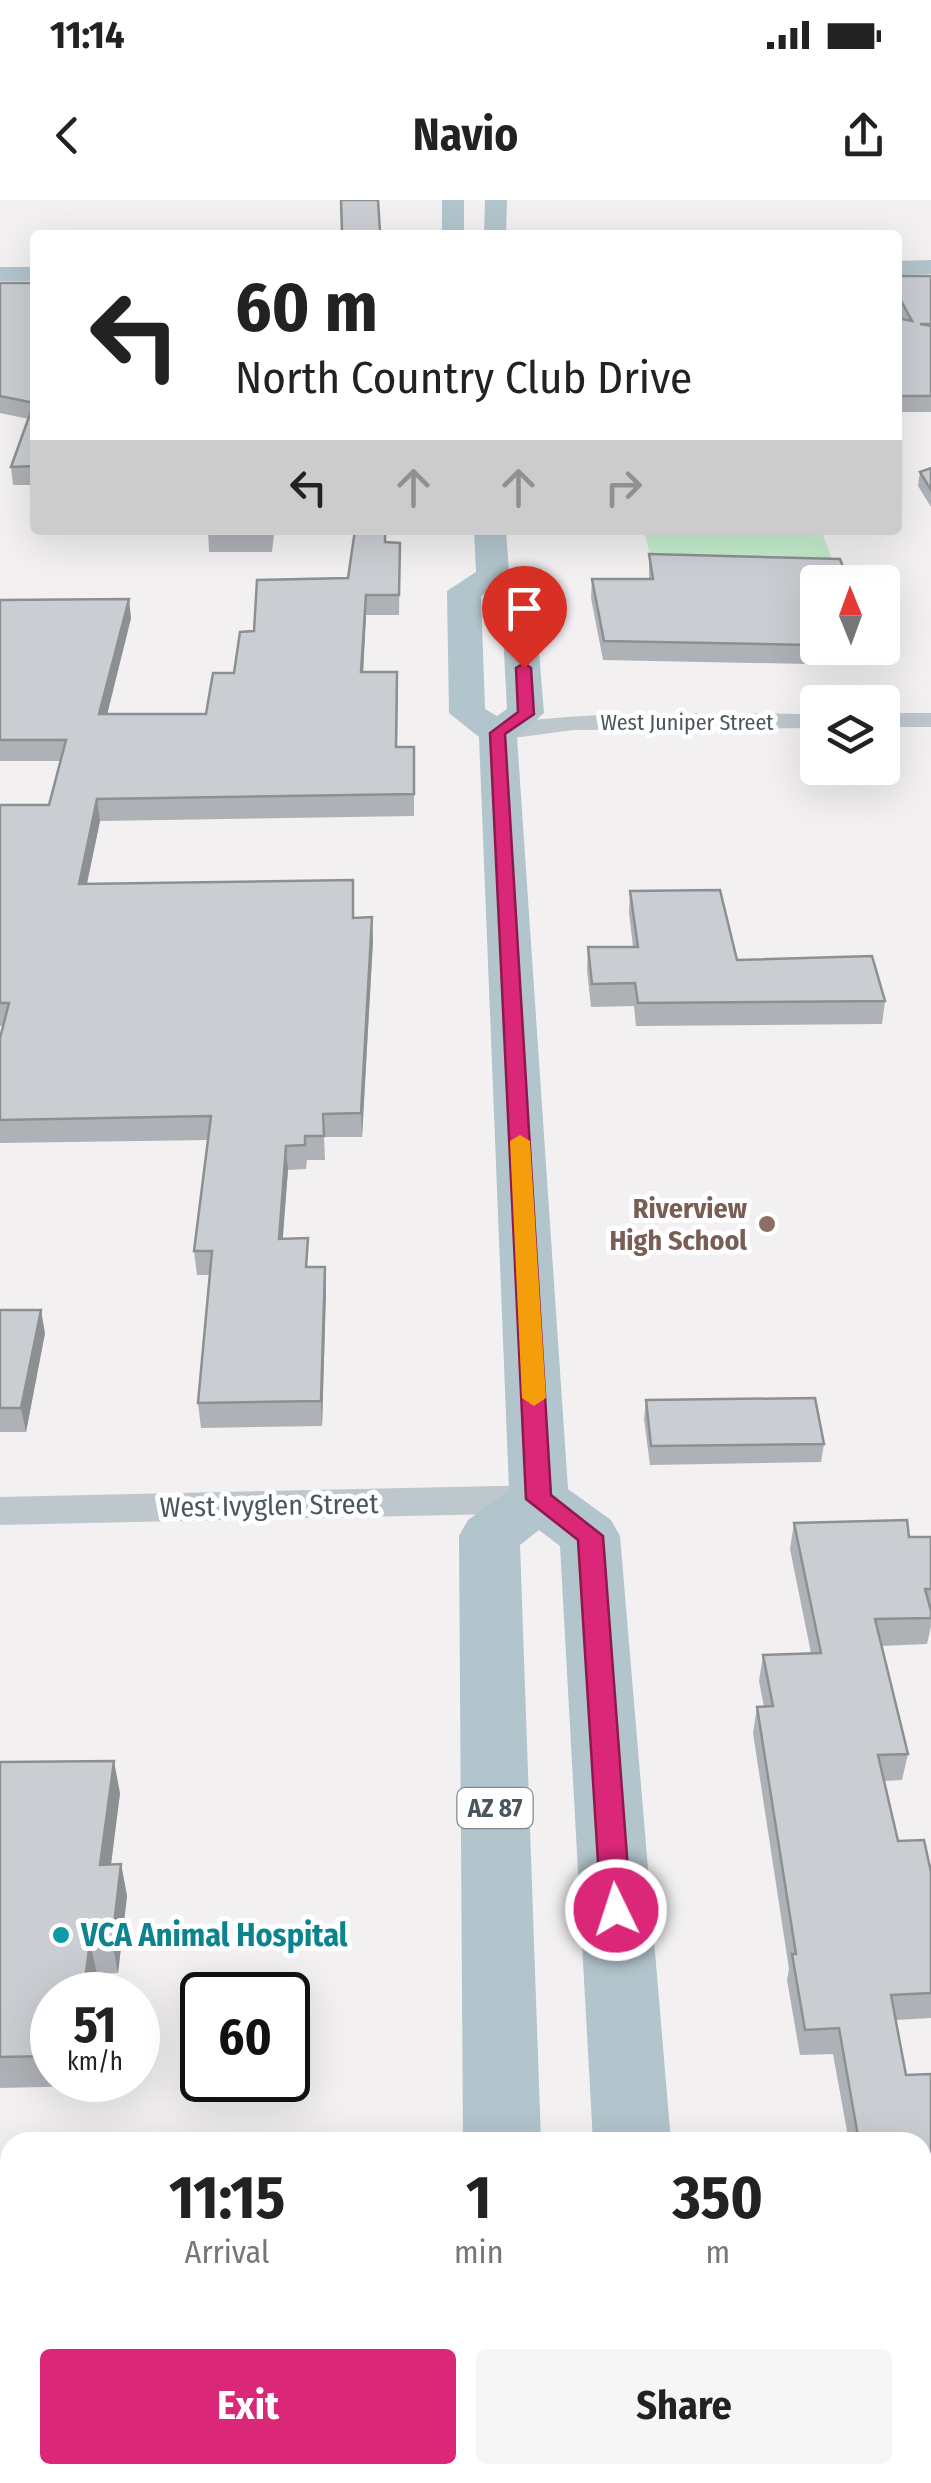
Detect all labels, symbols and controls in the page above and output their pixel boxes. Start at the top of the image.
text: 11:14 [50,12,124,58]
icon: back [40,108,95,163]
text: Navio [413,108,518,162]
icon: share [836,108,891,163]
text: 60 m [235,266,378,350]
icon: left [70,270,200,400]
text: North Country Club Drive [235,351,692,405]
icon: left [281,460,336,515]
icon: ahead [386,460,441,515]
icon: ahead [491,460,546,515]
icon: right [596,460,651,515]
north arrow [800,565,900,665]
map controls [800,565,900,785]
pin [482,566,567,669]
icon: arrive [497,581,552,636]
button: layers [800,685,900,785]
street label: West Juniper Street [600,709,774,736]
place label: Riverview High School [610,1192,748,1257]
marker: Riverview High School [756,1213,778,1235]
street label: West Ivyglen Street [159,1487,380,1524]
road number: AZ 87 [458,1788,532,1828]
position arrow [564,1858,668,1962]
place label: VCA Animal Hospital [80,1916,348,1954]
marker: VCA Animal Hospital [50,1924,72,1946]
speed limit sign: 60 [180,1972,310,2102]
text: 51 [73,1995,116,2055]
text: km/h [67,2047,123,2077]
text: 11:15 [169,2162,285,2234]
text: 1 [466,2162,491,2234]
text: 350 [672,2162,763,2234]
text: Arrival [185,2233,269,2271]
text: min [454,2233,504,2271]
text: m [705,2233,730,2271]
button: Exit [40,2349,456,2464]
button: Share [476,2349,892,2464]

